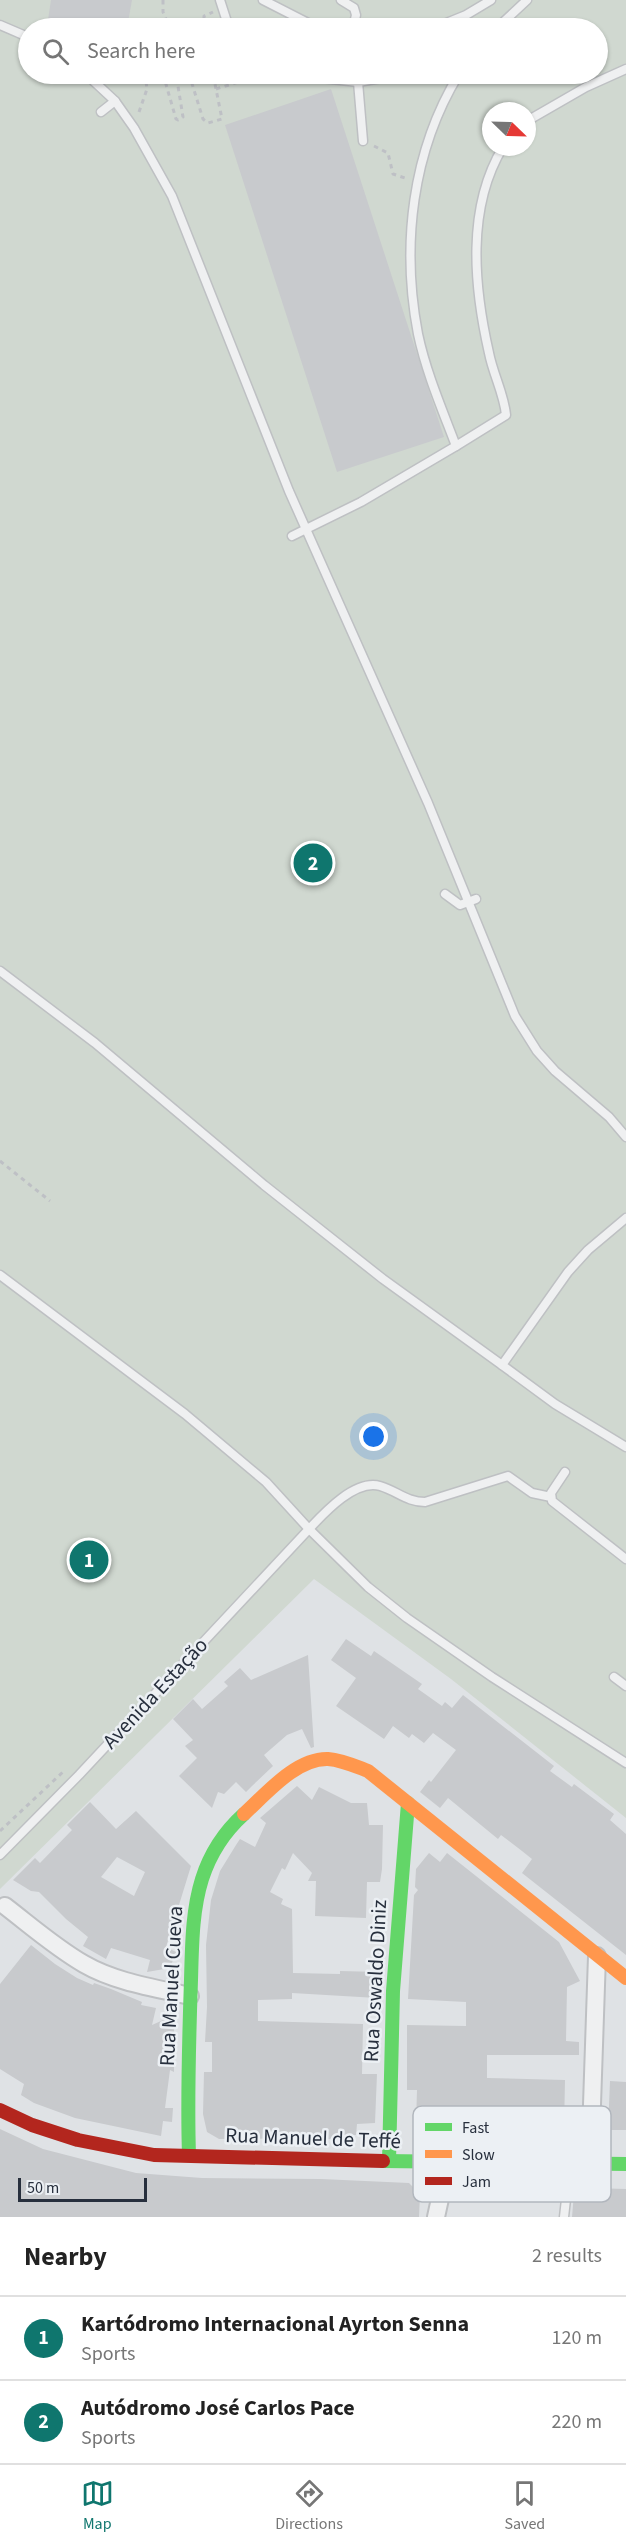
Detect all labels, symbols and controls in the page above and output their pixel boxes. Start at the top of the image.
search box [18,18,608,84]
icon: search [39,35,72,68]
text: Search here [87,35,195,67]
north arrow [482,102,536,156]
pin: 2 [294,840,332,886]
your location [359,1422,388,1451]
pin: 1 [70,1538,109,1582]
street label: Avenida Estação [95,1631,215,1755]
street label: Rua Oswaldo Diniz [356,1899,394,2063]
street label: Rua Manuel Cueva [152,1905,190,2067]
legend [413,2106,611,2202]
text: Fast [462,2117,490,2139]
street label: Rua Manuel de Teffé [225,2120,401,2156]
text: Slow [462,2144,495,2166]
text: Jam [462,2171,491,2193]
scale bar [18,2175,147,2202]
text: 50 m [27,2177,59,2199]
text: Nearby [24,2238,107,2275]
text: 2 results [532,2242,602,2270]
text: Kartódromo Internacional Ayrton Senna [81,2308,469,2340]
text: 1 [38,2324,49,2352]
text: 120 m [552,2324,602,2352]
text: Sports [81,2340,136,2368]
text: Autódromo José Carlos Pace [81,2392,355,2424]
text: 2 [38,2408,49,2436]
text: 220 m [552,2408,602,2436]
text: Sports [81,2424,136,2452]
tab: Map [81,2477,114,2535]
tab: Directions [275,2477,343,2535]
tab: Saved [504,2477,545,2535]

